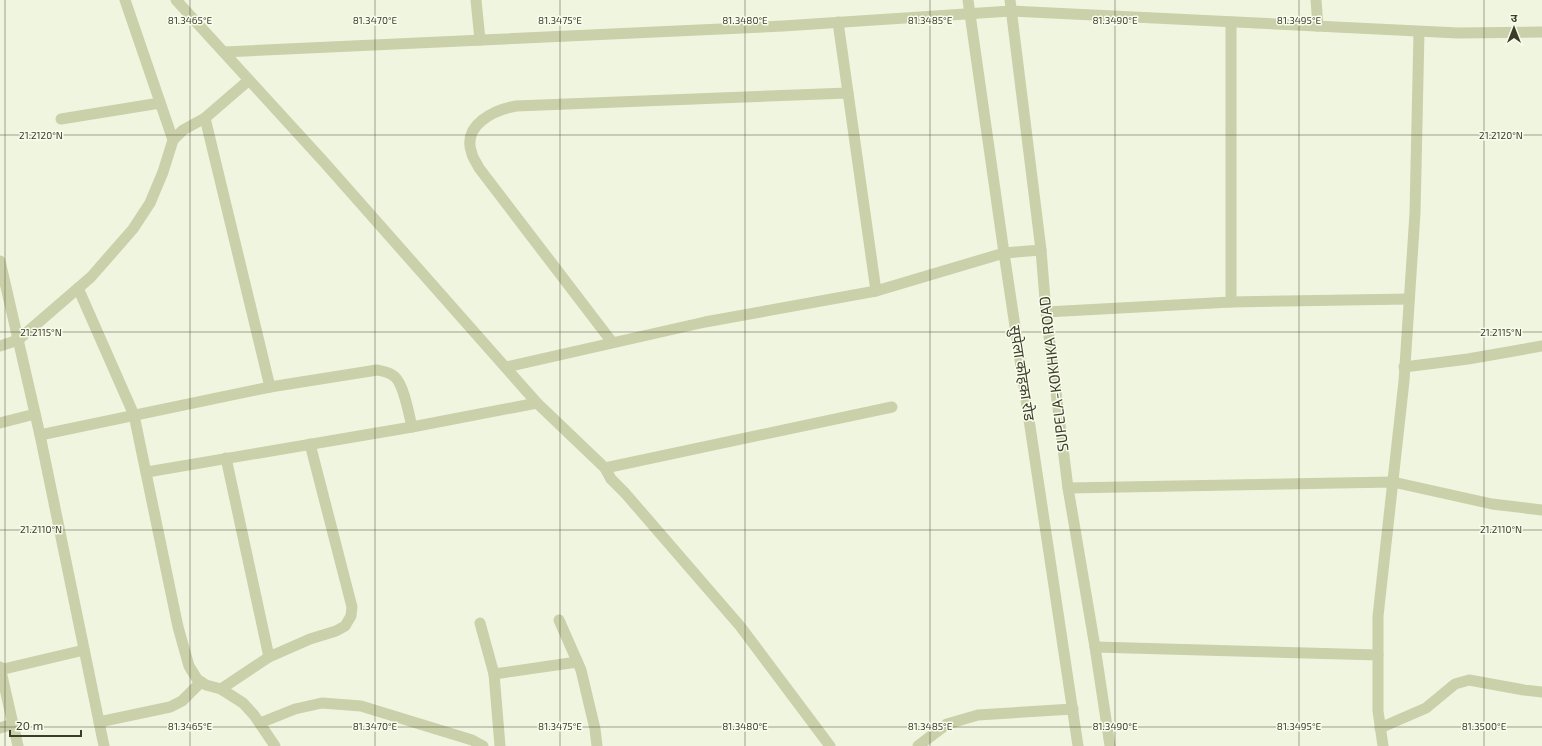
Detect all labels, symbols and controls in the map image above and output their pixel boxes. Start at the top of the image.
north arrow [1494,8,1534,48]
text: उ [1511,11,1518,24]
text: 81.3465°E [168,14,213,26]
text: 81.3470°E [353,14,398,26]
text: 81.3475°E [538,14,582,26]
text: 81.3480°E [722,14,768,26]
text: 81.3485°E [908,14,953,26]
text: 81.3490°E [1092,14,1138,26]
text: 81.3495°E [1277,14,1322,26]
text: 21.2120°N [19,129,63,141]
text: 21.2120°N [1479,129,1523,141]
street label: SUPELA-KOKHKA ROAD [1035,295,1071,453]
street label: सुपेला कोहका रोड [1005,324,1040,423]
text: 21.2115°N [20,326,62,338]
text: 21.2115°N [1480,326,1522,338]
text: 21.2110°N [20,523,62,535]
text: 21.2110°N [1480,523,1522,535]
scale bar [10,712,81,738]
text: 20 m [16,718,43,732]
text: 81.3465°E [168,720,213,732]
text: 81.3470°E [353,720,398,732]
text: 81.3475°E [538,720,582,732]
text: 81.3480°E [722,720,768,732]
text: 81.3485°E [908,720,953,732]
text: 81.3490°E [1092,720,1138,732]
text: 81.3495°E [1277,720,1322,732]
text: 81.3500°E [1462,720,1507,732]

